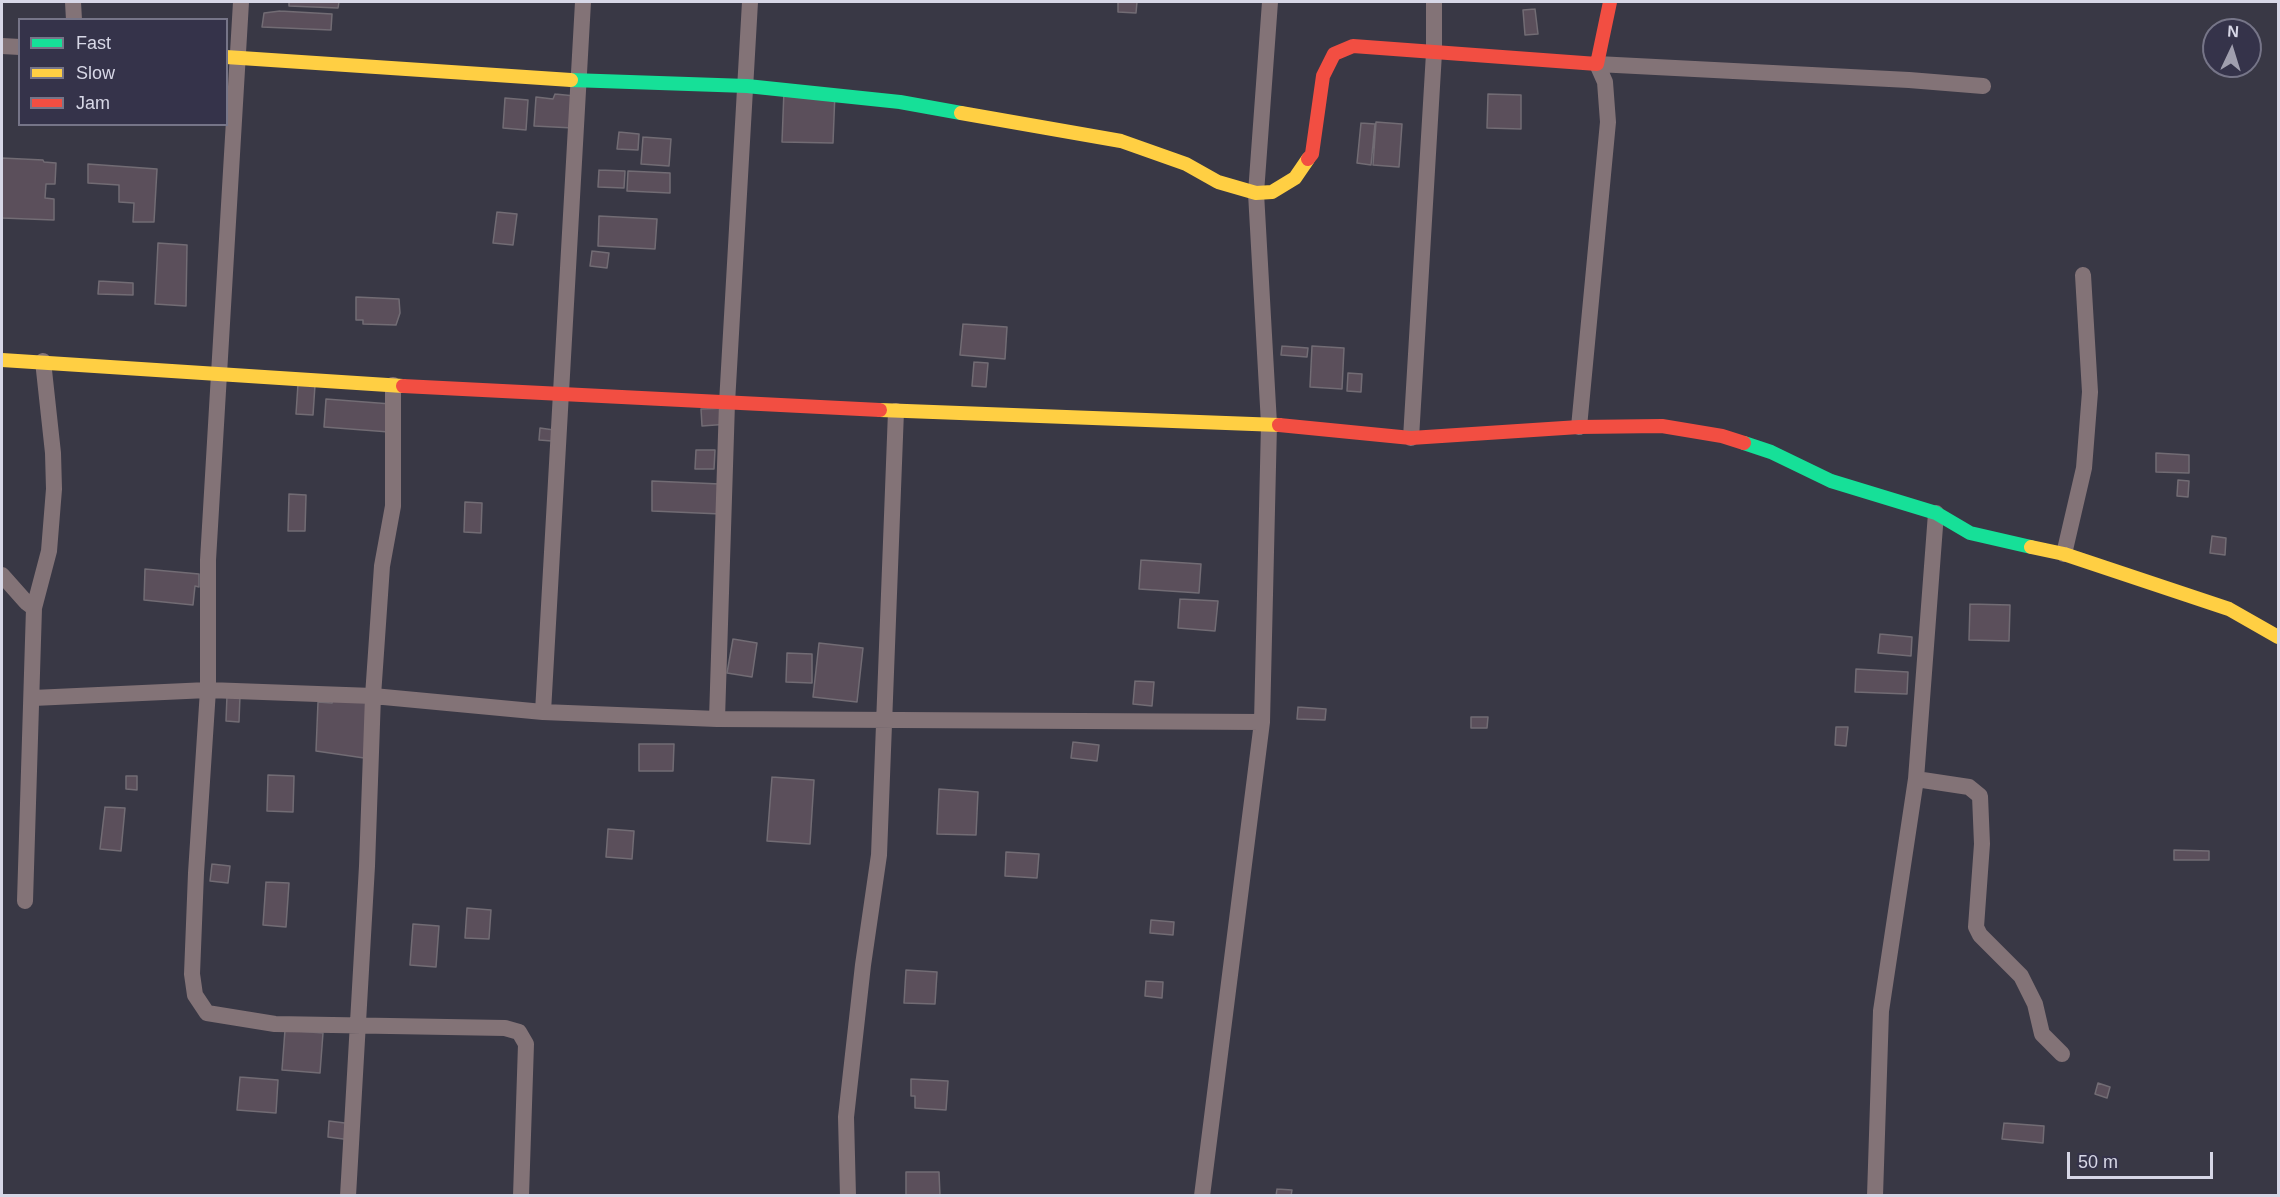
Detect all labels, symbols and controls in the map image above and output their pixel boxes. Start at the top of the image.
legend [18,18,228,126]
north arrow [2202,18,2262,78]
text: N [2227,23,2240,40]
text: Fast [76,33,111,53]
text: Slow [76,63,115,83]
text: Jam [76,93,110,113]
scale bar [2070,1140,2216,1178]
text: 50 m [2078,1152,2118,1172]

